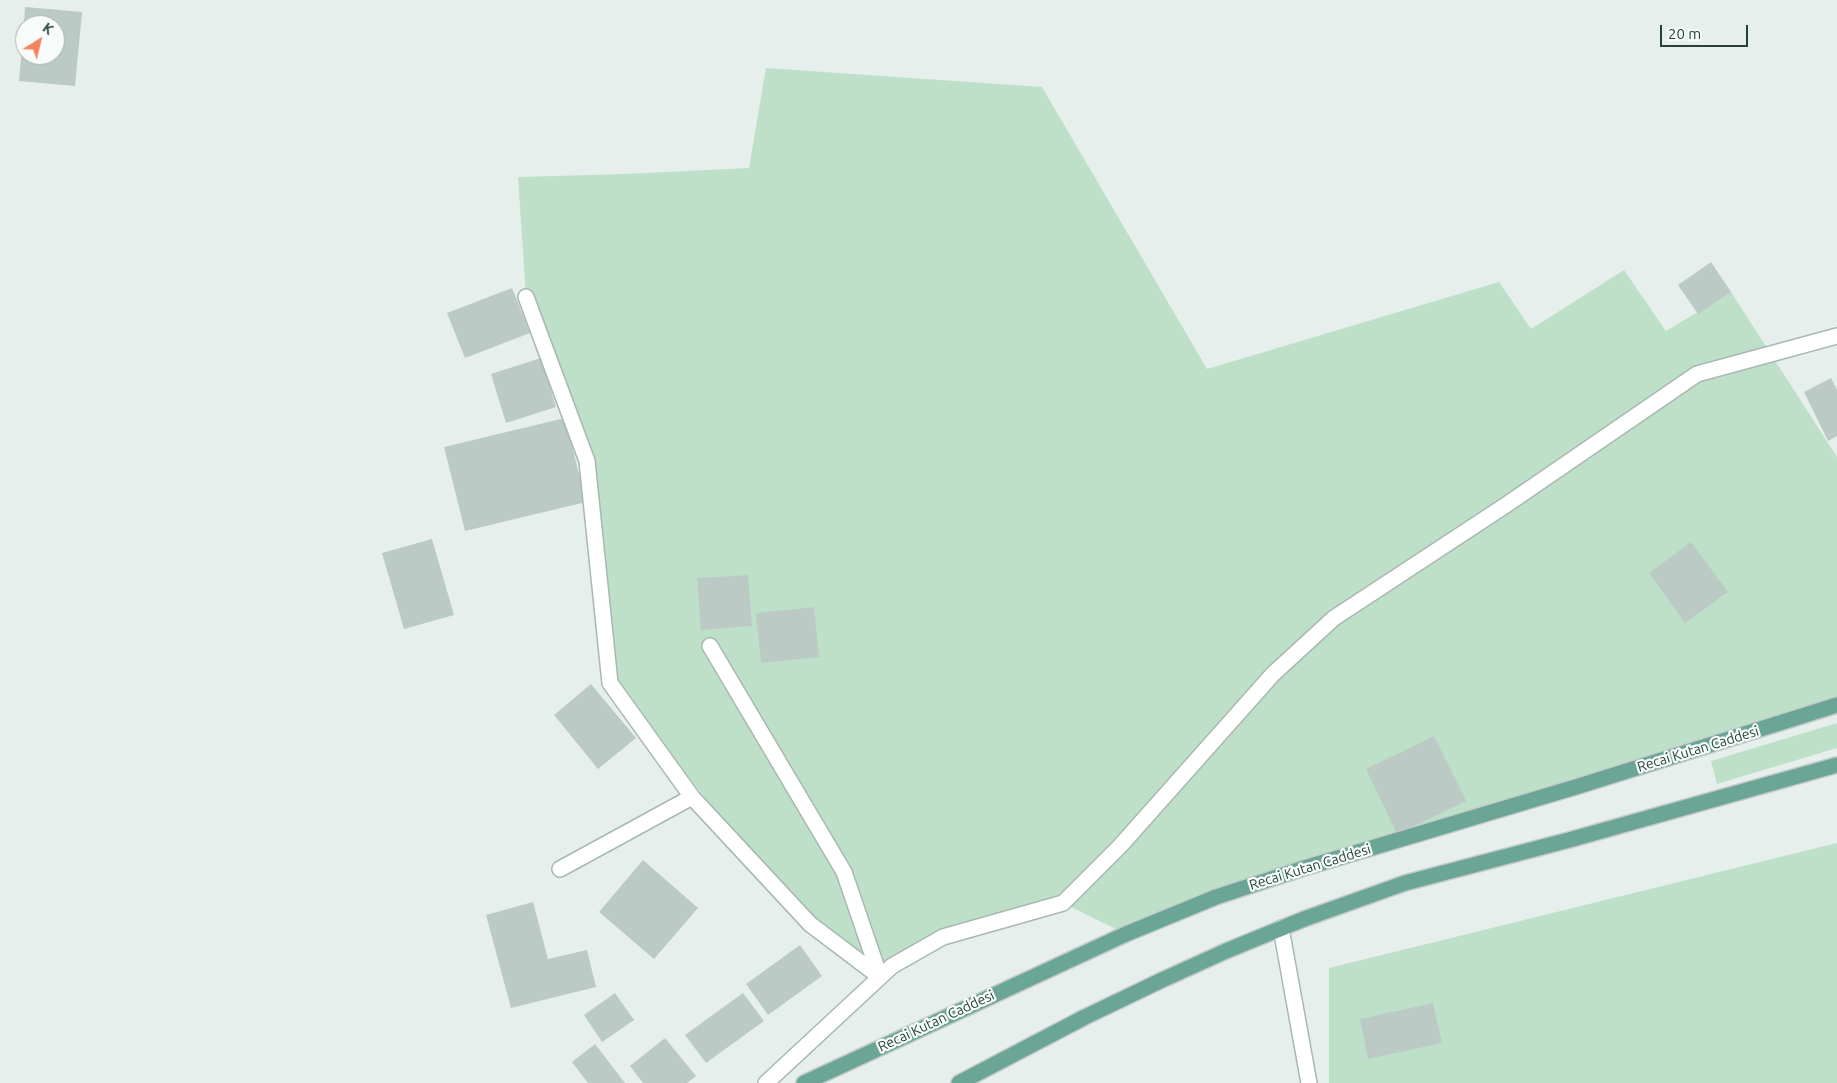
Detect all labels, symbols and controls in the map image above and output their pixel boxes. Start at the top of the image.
north arrow [15,15,65,65]
scale bar [1662,15,1750,47]
text: K [40,19,57,38]
text: 20 m [1668,25,1701,42]
street label: Recai Kutan Caddesi [1635,722,1761,776]
street label: Recai Kutan Caddesi [1247,840,1373,894]
street label: Recai Kutan Caddesi [875,987,997,1055]

